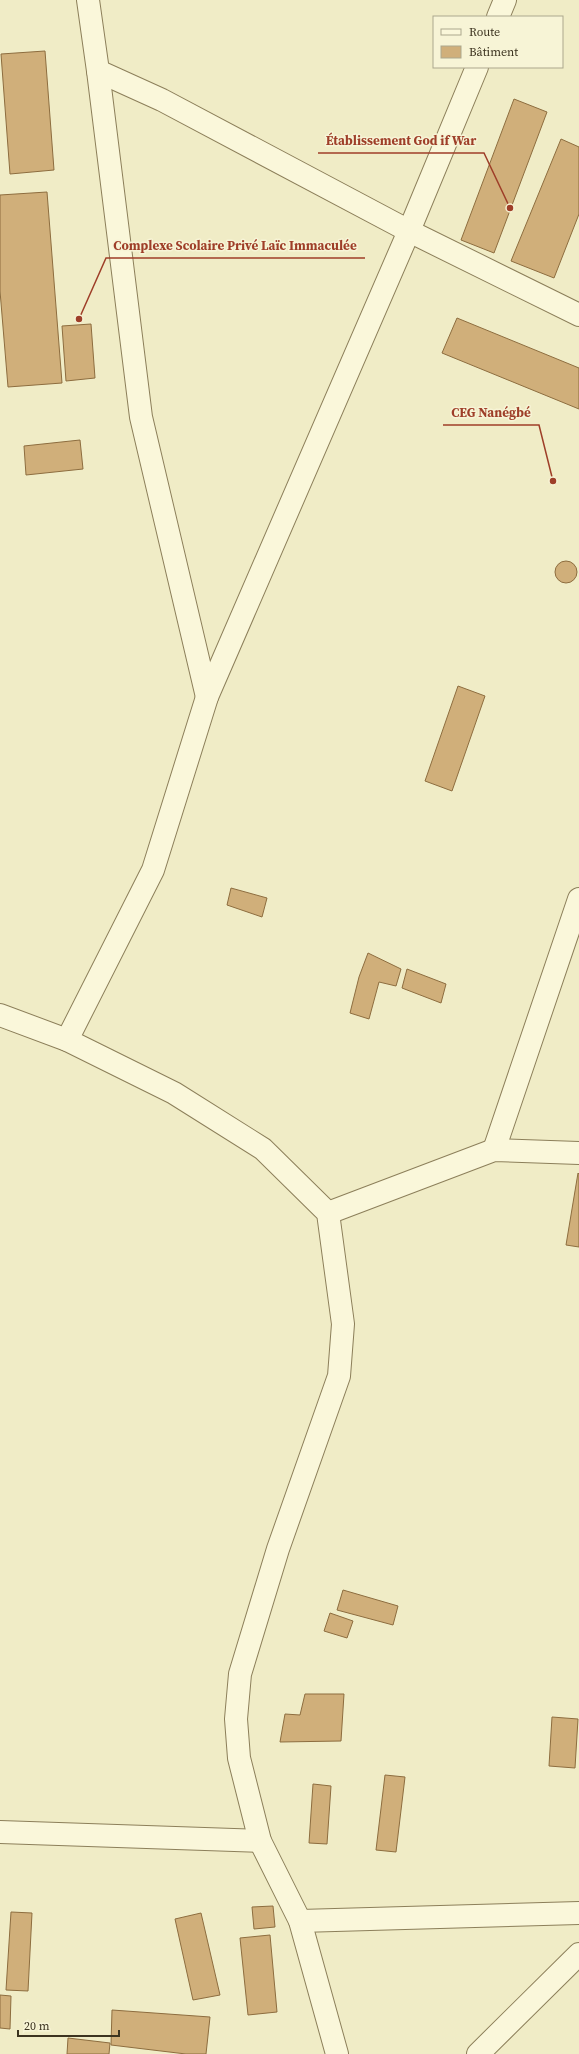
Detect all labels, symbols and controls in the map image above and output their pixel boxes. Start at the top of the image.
legend [433,16,563,68]
text: Route [469,24,500,40]
text: Bâtiment [469,44,518,60]
callout: Établissement God if War [318,128,484,153]
text: Établissement God if War [326,132,477,149]
callout: Complexe Scolaire Privé Laïc Immaculée [106,233,365,258]
text: Complexe Scolaire Privé Laïc Immaculée [113,237,357,254]
callout: CEG Nanégbé [443,400,539,425]
text: CEG Nanégbé [451,404,531,421]
scale bar [18,2012,119,2038]
text: 20 m [24,2018,50,2034]

